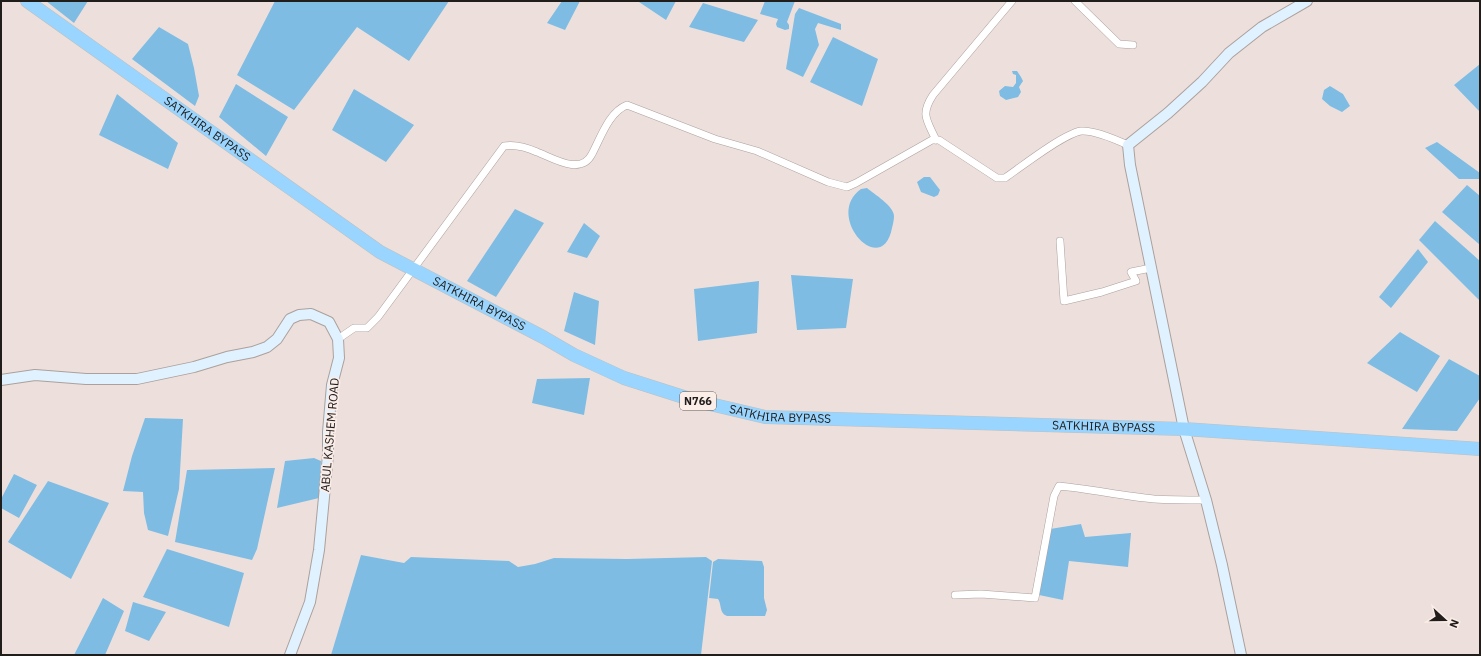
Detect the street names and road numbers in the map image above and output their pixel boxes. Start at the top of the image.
street label: SATKHIRA BYPASS [161,93,254,165]
street label: SATKHIRA BYPASS [430,273,528,334]
street label: ABUL KASHEM ROAD [317,377,342,493]
road number: N766 [680,392,716,410]
street label: SATKHIRA BYPASS [728,401,831,426]
street label: SATKHIRA BYPASS [1052,417,1155,435]

